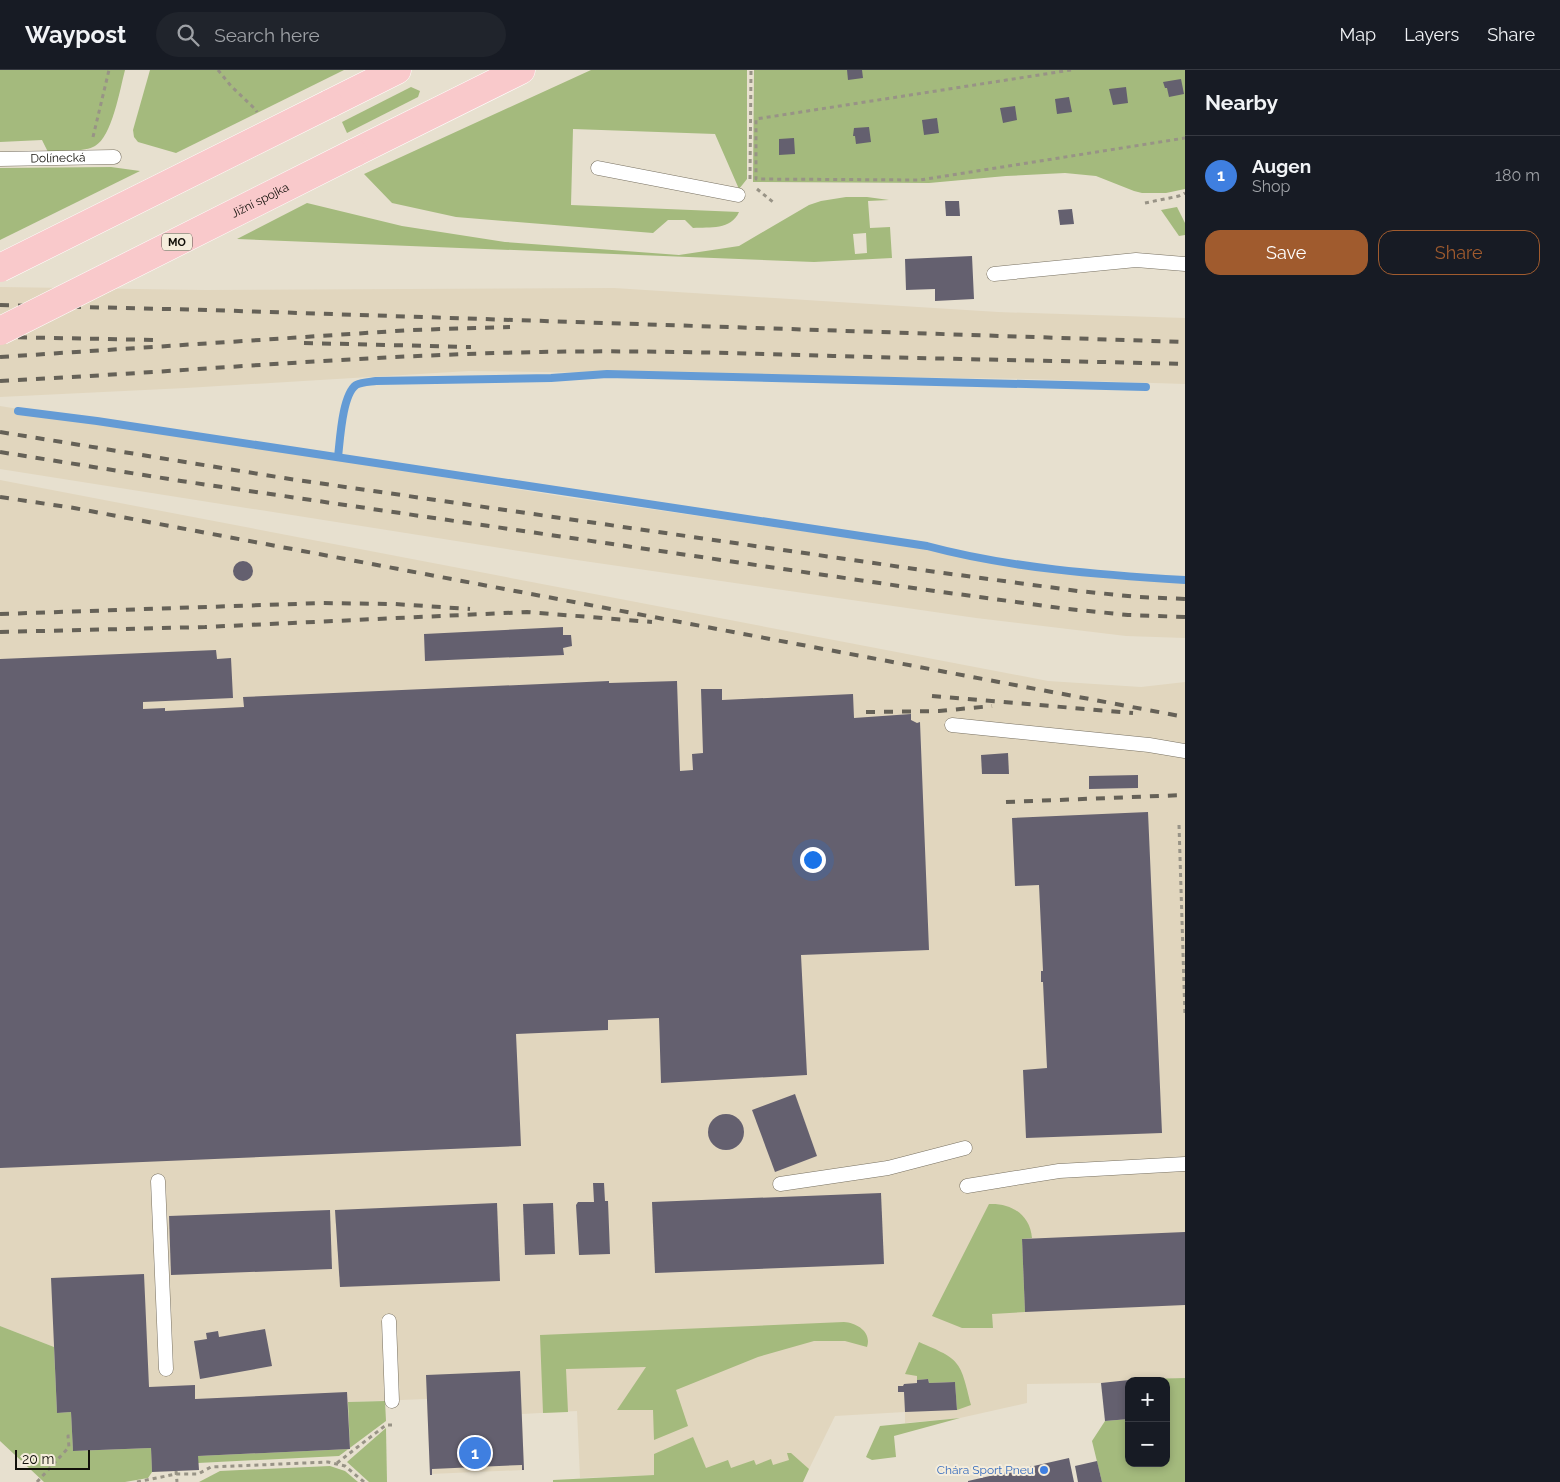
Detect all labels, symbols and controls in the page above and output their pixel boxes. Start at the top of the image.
search box [156,12,506,57]
text: Waypost [25,20,126,49]
icon: search [174,21,202,49]
text: Search here [214,24,320,46]
text: Map [1340,24,1376,45]
text: Layers [1404,24,1459,45]
text: Share [1487,24,1535,45]
text: Nearby [1205,90,1278,115]
street label: Dolínecká [30,150,86,165]
text: Augen [1252,155,1311,177]
text: 1 [1217,166,1225,185]
text: 180 m [1495,166,1540,185]
text: Shop [1252,177,1290,196]
street label: Jižní spojka [229,180,291,221]
button: Save [1205,230,1368,275]
button: Share [1378,230,1540,275]
road number: MO [162,233,192,250]
your location [800,847,826,873]
map controls [1125,1377,1170,1467]
button: + [1125,1377,1170,1422]
button: − [1125,1422,1170,1467]
pin: 1 [459,1434,491,1472]
scale bar [15,1447,90,1470]
text: 20 m [22,1451,54,1467]
place label: Chára Sport Pneu [937,1463,1034,1477]
marker: Chára Sport Pneu [1038,1464,1050,1476]

